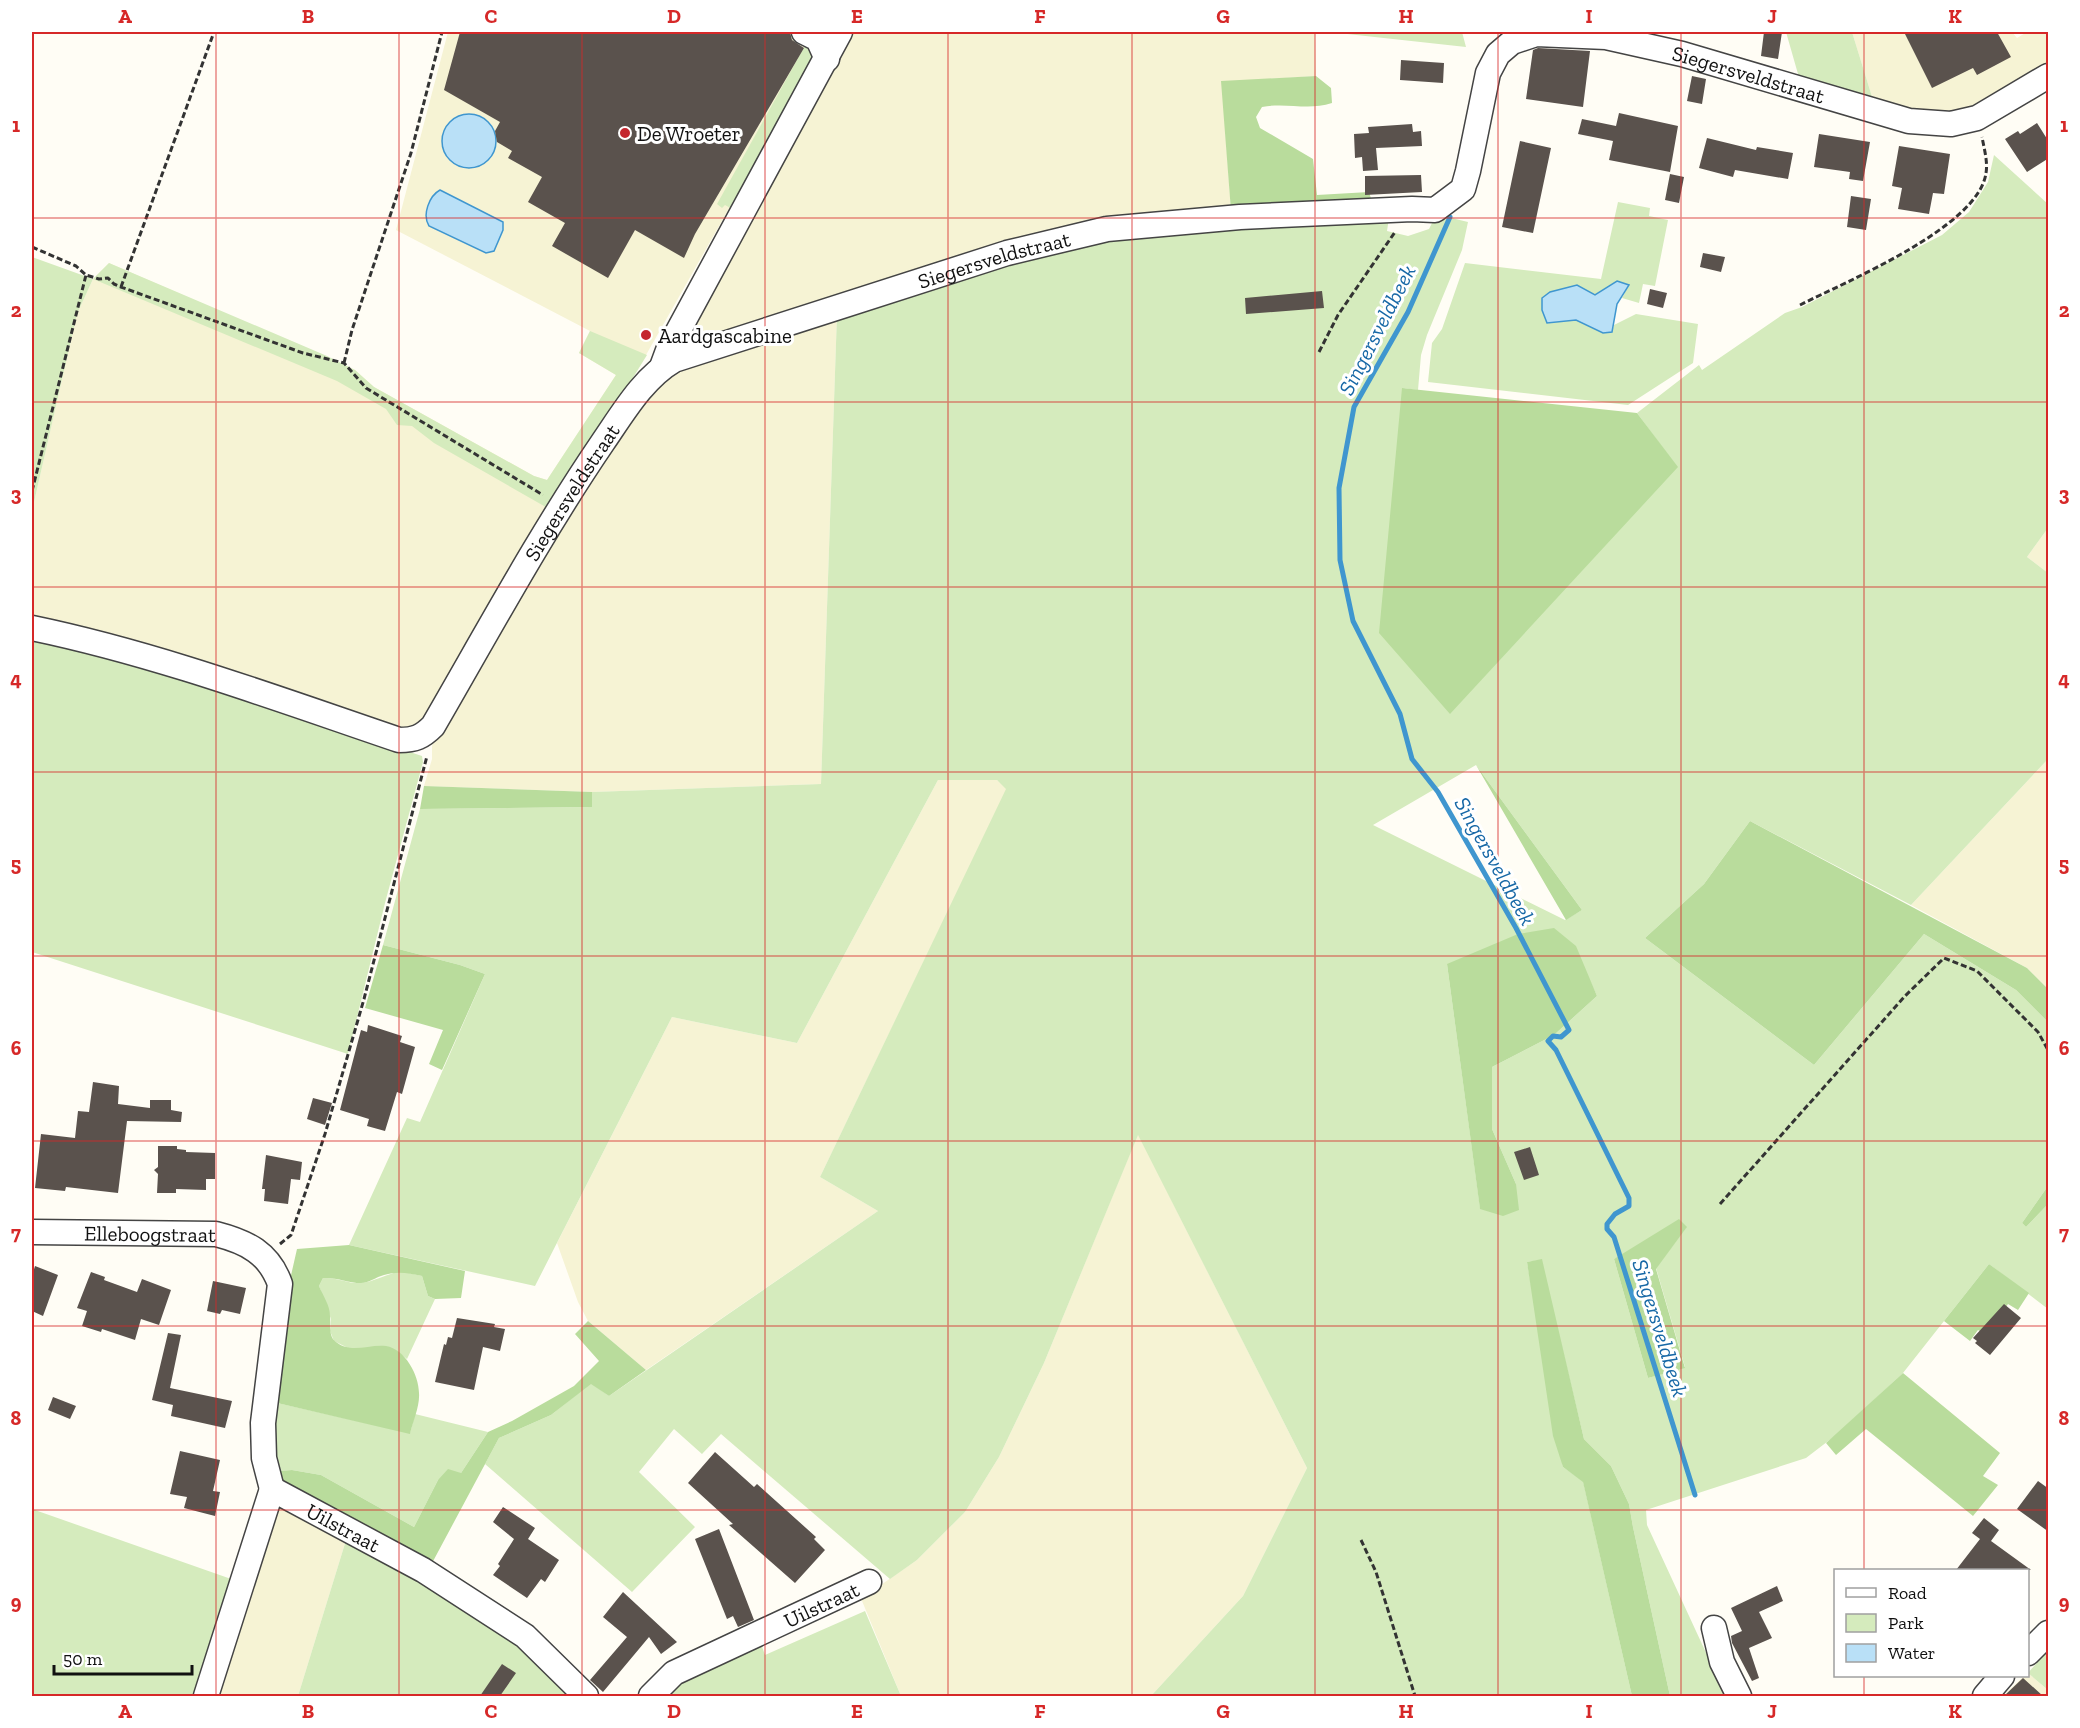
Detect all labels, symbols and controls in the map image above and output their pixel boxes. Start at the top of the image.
text: A [118,4,132,28]
text: B [302,4,314,28]
text: C [485,4,498,28]
text: D [667,4,681,28]
text: E [851,4,863,28]
text: F [1034,4,1046,28]
text: G [1216,4,1230,28]
text: H [1398,4,1414,28]
text: I [1585,4,1593,28]
text: J [1767,4,1777,28]
text: K [1948,4,1962,28]
street label: Siegersveldstraat [1670,40,1828,108]
text: 1 [12,113,20,137]
text: 1 [2060,113,2068,137]
place label: De Wroeter [637,121,741,146]
marker: De Wroeter [618,126,632,140]
street label: Siegersveldstraat [915,226,1073,293]
water label: Singersveldbeek [1333,260,1422,400]
text: 2 [11,298,22,322]
text: 2 [2059,298,2070,322]
place label: Aardgascabine [658,323,792,348]
marker: Aardgascabine [639,328,653,342]
street label: Siegersveldstraat [519,419,624,565]
text: 3 [11,482,22,506]
text: 3 [2059,482,2070,506]
text: 4 [10,667,22,691]
text: 4 [2058,667,2070,691]
water label: Singersveldbeek [1449,792,1542,930]
text: 5 [11,852,21,876]
text: 5 [2059,852,2069,876]
text: 6 [11,1036,22,1060]
text: 6 [2059,1036,2070,1060]
street label: Elleboogstraat [84,1220,216,1246]
text: 7 [11,1221,21,1245]
text: 7 [2059,1221,2069,1245]
water label: Singersveldbeek [1626,1256,1694,1400]
text: 8 [11,1406,22,1430]
text: 8 [2059,1406,2070,1430]
street label: Uilstraat [302,1497,385,1557]
legend [1834,1569,2029,1677]
street label: Uilstraat [780,1576,863,1633]
text: Road [1888,1582,1927,1604]
text: 9 [11,1590,22,1614]
text: 9 [2059,1590,2070,1614]
text: Park [1888,1612,1924,1634]
scale bar [54,1638,192,1676]
text: Water [1888,1642,1935,1664]
text: 50 m [63,1648,103,1670]
text: A [118,1699,132,1723]
text: B [302,1699,314,1723]
text: C [485,1699,498,1723]
text: D [667,1699,681,1723]
text: E [851,1699,863,1723]
text: F [1034,1699,1046,1723]
text: G [1216,1699,1230,1723]
text: H [1398,1699,1414,1723]
text: I [1585,1699,1593,1723]
text: J [1767,1699,1777,1723]
text: K [1948,1699,1962,1723]

